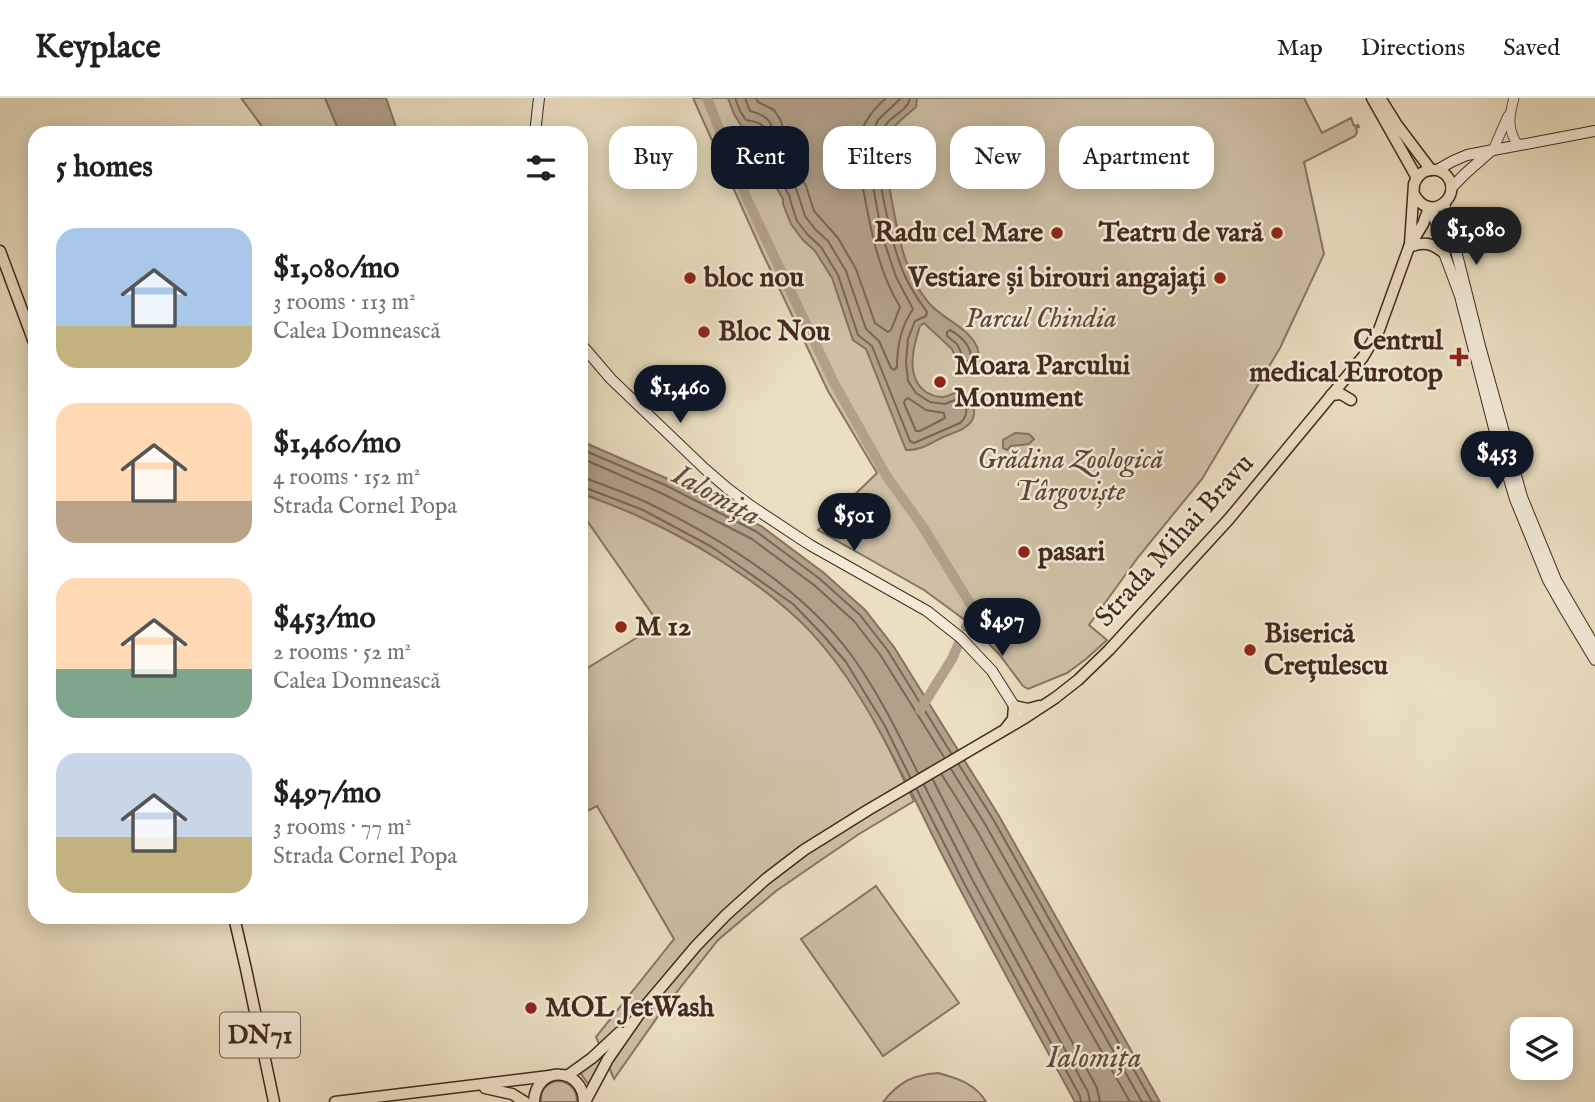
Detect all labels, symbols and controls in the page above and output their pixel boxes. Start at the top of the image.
text: Keyplace [35,27,161,69]
text: Map [1277,33,1323,64]
text: Directions [1361,33,1465,64]
text: Saved [1503,33,1560,64]
chip: Buy [609,126,697,189]
chip: Rent [711,126,809,189]
chip: Filters [823,126,936,189]
chip: New [950,126,1045,189]
chip: Apartment [1059,126,1214,189]
text: 5 homes [56,149,153,187]
icon: filters [522,149,560,187]
pin: $1,080 [1419,208,1533,267]
text: $1,080 [1446,215,1506,244]
place label: Radu cel Mare [874,216,1043,251]
place label: Teatru de vară [1098,216,1264,251]
marker: Radu cel Mare [1049,225,1065,241]
marker: Teatru de vară [1269,225,1285,241]
text: $1,080/mo [273,250,399,288]
icon: home [112,256,196,340]
place label: bloc nou [703,261,804,296]
place label: Vestiare și birouri angajați [907,261,1207,296]
marker: bloc nou [682,270,698,286]
marker: Vestiare și birouri angajați [1212,270,1228,286]
text: 3 rooms · 113 m² [273,288,416,317]
park label: Parcul Chindia [965,302,1117,337]
place label: Bloc Nou [718,315,831,350]
text: Calea Domnească [273,317,440,346]
marker: Bloc Nou [696,324,712,340]
place label: Centrul medical Eurotop [1249,324,1444,391]
marker: Centrul medical Eurotop [1449,347,1469,367]
place label: Moara Parcului Monument [954,349,1131,416]
pin: $1,460 [623,366,737,425]
text: $1,460 [650,373,710,402]
marker: Moara Parcului Monument [932,374,948,390]
text: $1,460/mo [273,425,401,463]
icon: home [112,431,196,515]
pin: $453 [1456,432,1538,491]
text: $453 [1477,439,1517,468]
park label: Grădina Zoologică Târgoviște [977,443,1164,510]
street label: Strada Mihai Bravu [1088,447,1262,635]
water label: Ialomița [664,456,767,536]
text: 4 rooms · 152 m² [273,463,420,492]
text: Strada Cornel Popa [273,492,457,521]
pin: $501 [813,494,895,553]
text: $501 [834,501,874,530]
place label: pasari [1037,535,1106,570]
marker: pasari [1016,544,1032,560]
pin: $497 [961,598,1043,658]
text: $453/mo [273,600,376,638]
icon: home [112,606,196,690]
text: $497 [980,606,1024,635]
place label: M 12 [635,610,691,645]
place label: Biserică Crețulescu [1264,617,1388,684]
marker: M 12 [613,619,629,635]
text: 2 rooms · 52 m² [273,638,411,667]
marker: Biserică Crețulescu [1242,642,1258,658]
text: Calea Domnească [273,667,440,696]
text: $497/mo [273,775,381,813]
icon: home [112,781,196,865]
text: 3 rooms · 77 m² [273,813,412,842]
text: Strada Cornel Popa [273,842,457,871]
place label: MOL JetWash [545,991,715,1026]
marker: MOL JetWash [523,1000,539,1016]
road number: DN71 [220,1012,300,1058]
map controls [1510,1017,1573,1080]
button: layers [1510,1017,1573,1080]
water label: Ialomița [1045,1040,1142,1078]

